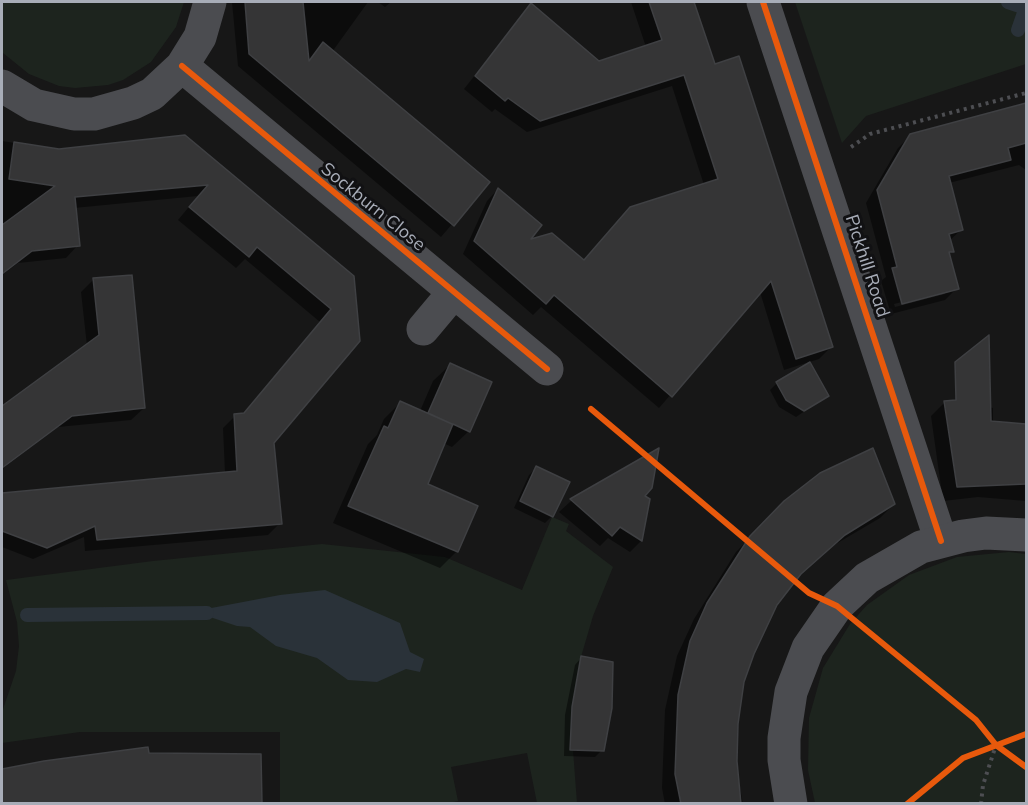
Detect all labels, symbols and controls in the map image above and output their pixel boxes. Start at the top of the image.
street label: Sockburn Close [316,158,430,256]
street label: Pickhill Road [840,212,894,320]

